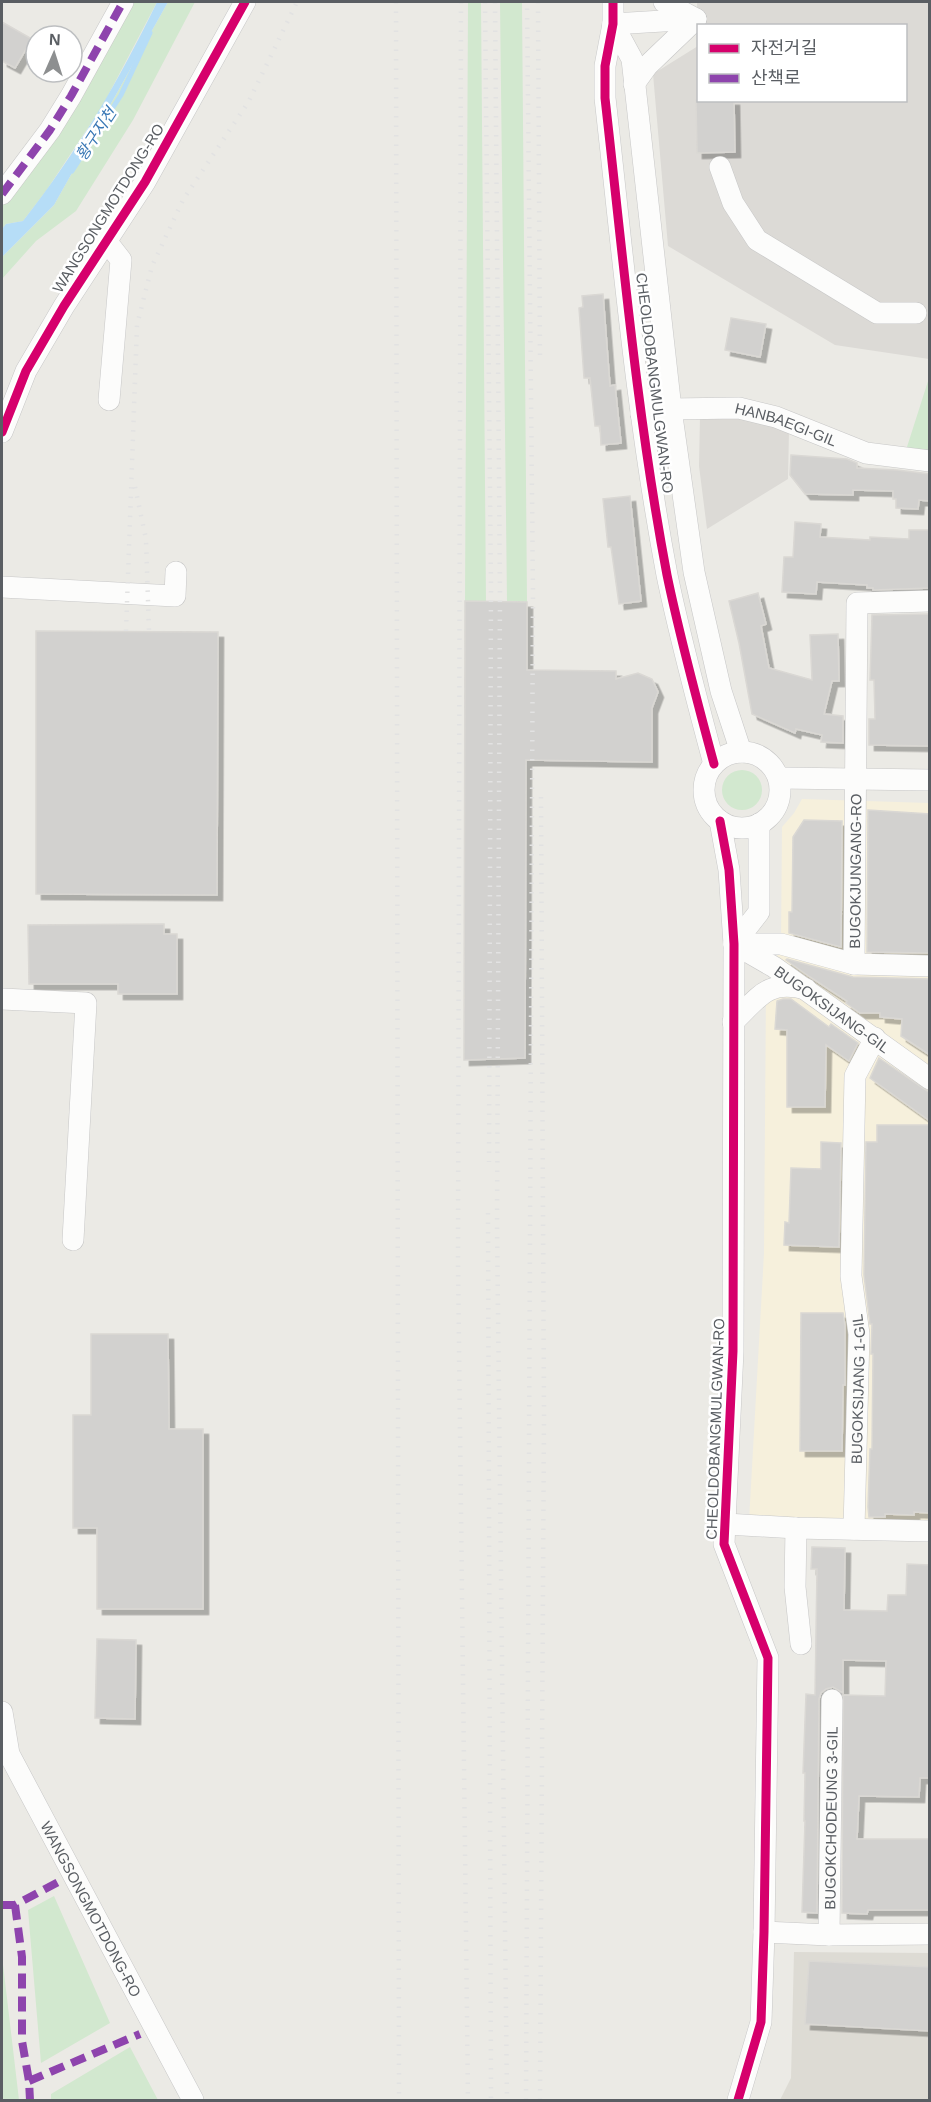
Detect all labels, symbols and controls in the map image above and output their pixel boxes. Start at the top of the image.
north arrow [24,24,84,84]
legend [697,24,907,102]
text: N [49,31,61,48]
text: 자전거길 [751,38,817,58]
text: 산책로 [751,68,801,88]
water label: 황구지천 [73,103,120,163]
street label: WANGSONGMOTDONG-RO [49,120,167,296]
street label: CHEOLDOBANGMULGWAN-RO [633,272,677,494]
street label: HANBAEGI-GIL [733,399,839,449]
street label: BUGOKJUNGANG-RO [846,793,864,949]
street label: BUGOKSIJANG-GIL [772,962,893,1056]
street label: BUGOKSIJANG 1-GIL [847,1313,868,1464]
street label: CHEOLDOBANGMULGWAN-RO [703,1318,727,1540]
street label: BUGOKCHODEUNG 3-GIL [821,1726,840,1910]
street label: WANGSONGMOTDONG-RO [38,1818,145,2000]

